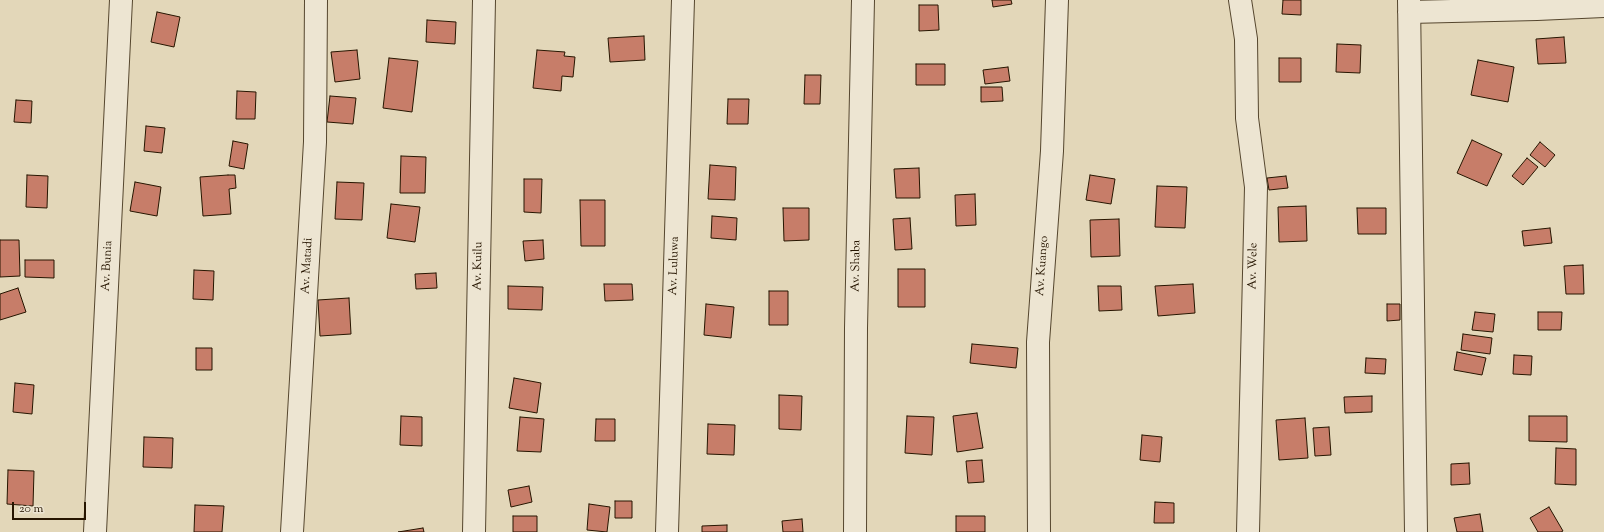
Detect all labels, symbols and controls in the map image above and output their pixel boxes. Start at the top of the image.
street label: Av. Kuango [1034,235,1052,297]
street label: Av. Luluwa [667,236,683,296]
street label: Av. Matadi [299,237,317,295]
street label: Av. Bunia [99,240,117,292]
street label: Av. Shaba [849,240,865,292]
street label: Av. Kuilu [471,241,487,291]
street label: Av. Wele [1246,242,1262,290]
scale bar [14,494,88,520]
text: 20 m [19,500,43,518]

